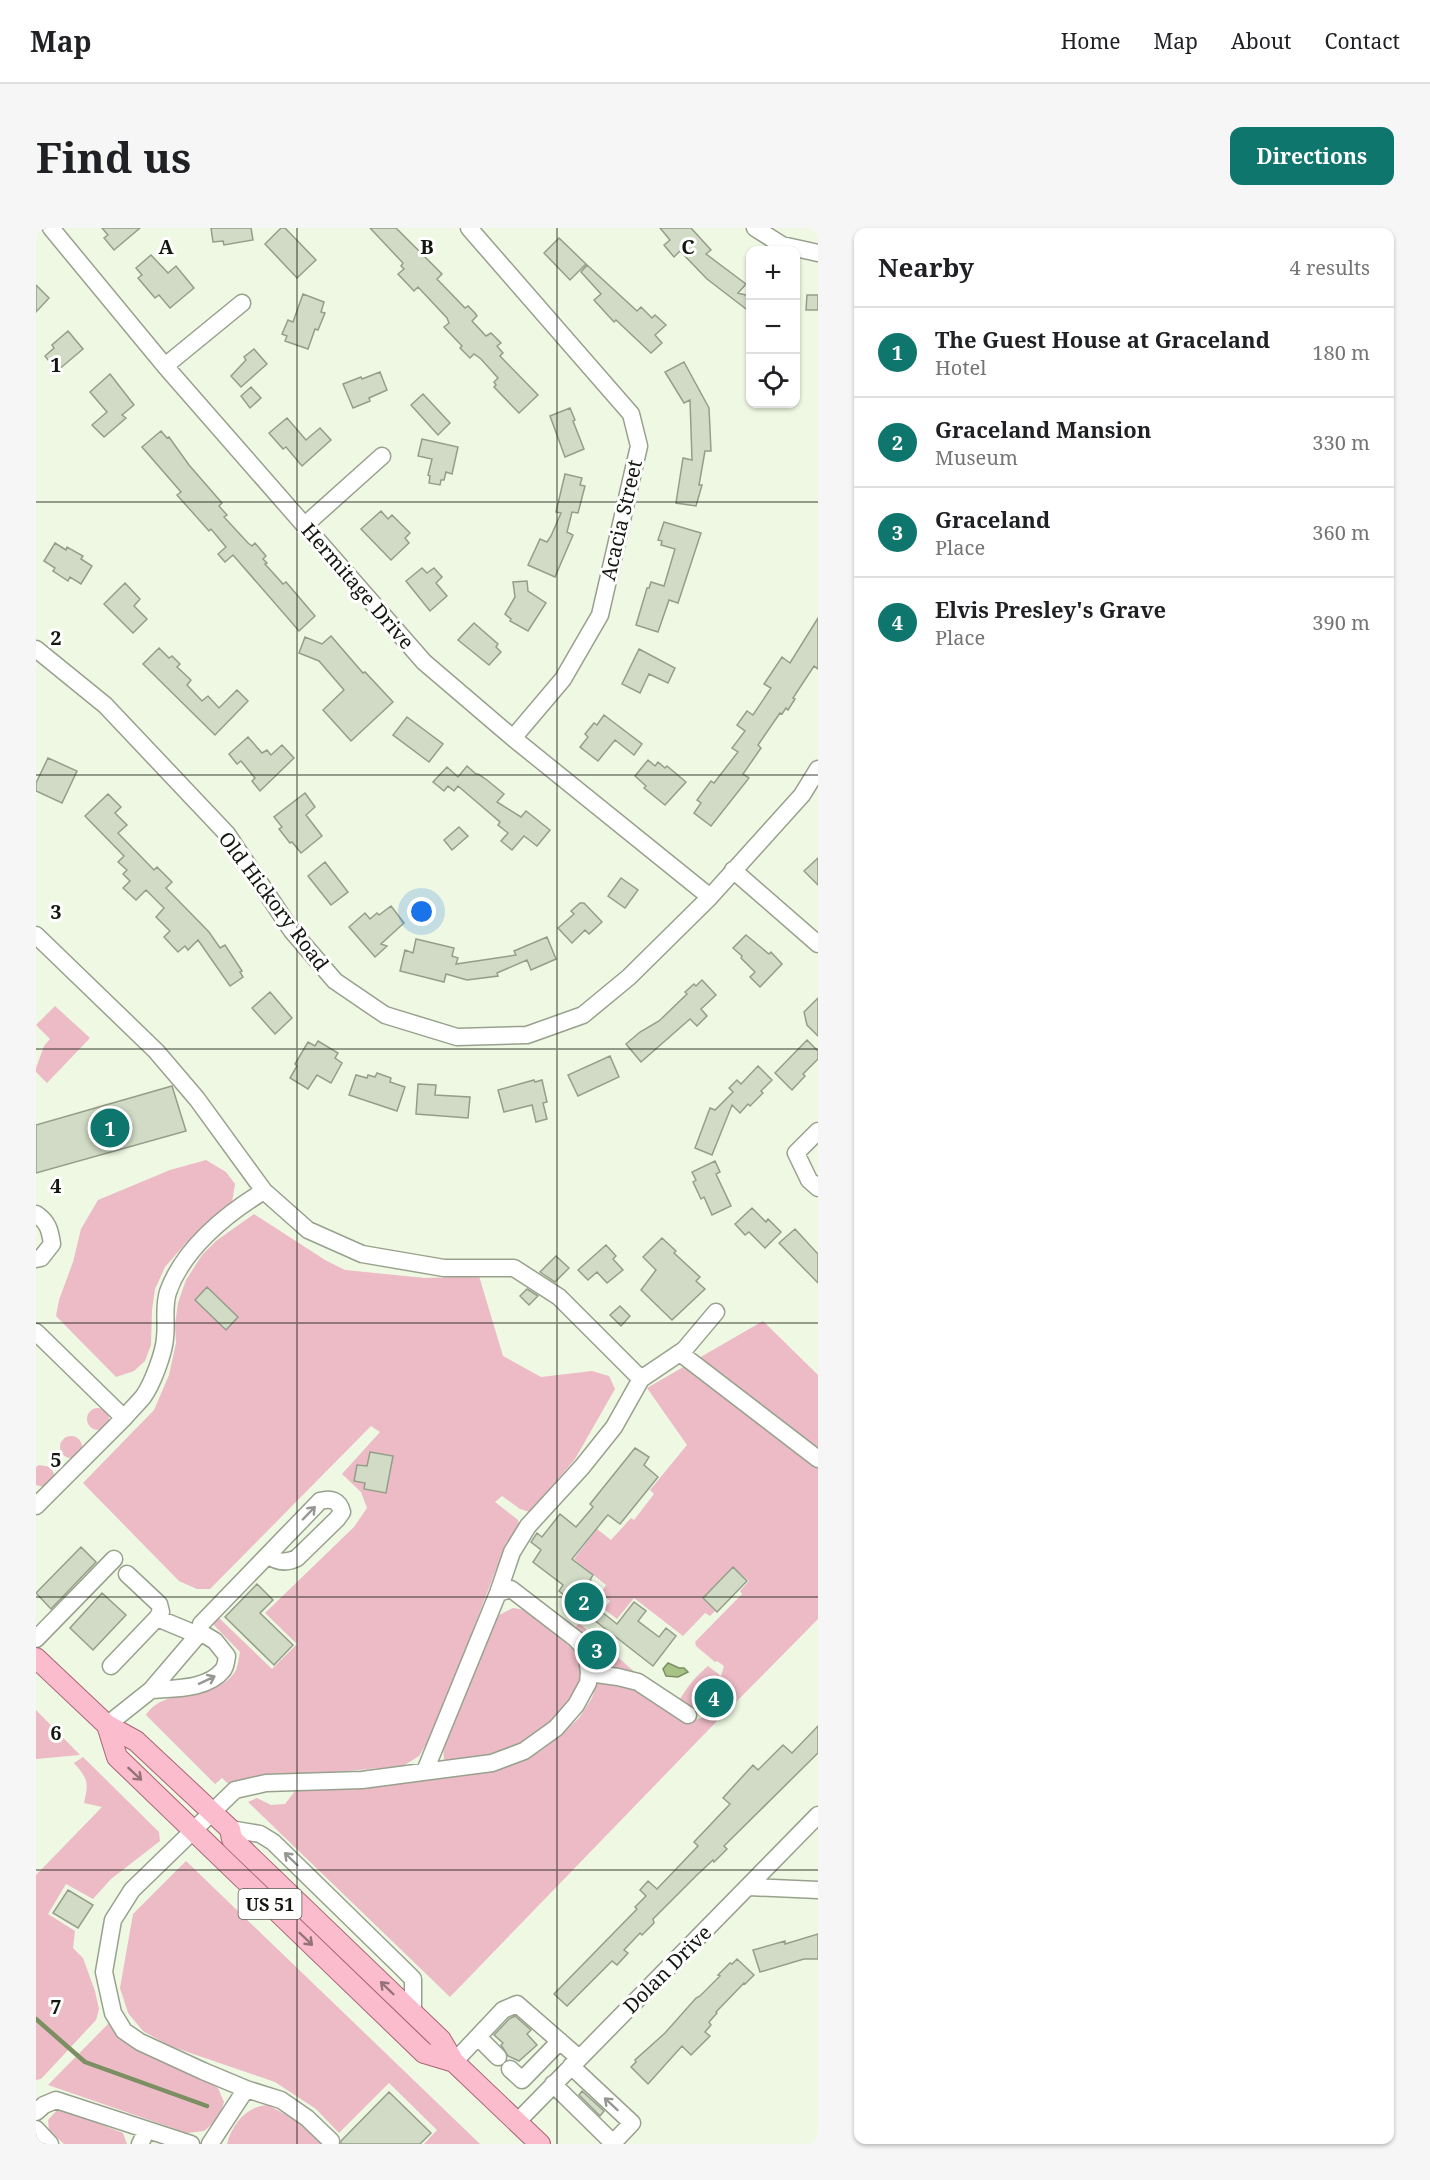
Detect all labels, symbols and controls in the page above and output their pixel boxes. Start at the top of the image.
text: Map [30,22,92,60]
text: Home [1061,27,1121,55]
text: Map [1154,27,1198,55]
text: About [1231,27,1292,55]
text: Contact [1325,27,1400,55]
button: Directions [1230,127,1394,185]
text: Find us [36,128,191,185]
text: A [158,233,174,260]
text: B [420,233,434,260]
text: C [681,233,695,260]
map controls [746,246,800,408]
button: + [746,246,800,300]
text: Nearby [878,249,974,285]
text: 4 results [1290,254,1370,281]
button: − [746,300,800,354]
text: The Guest House at Graceland [935,324,1270,354]
text: 1 [892,339,903,366]
text: 180 m [1312,339,1370,366]
text: 1 [50,351,62,378]
button: locate [746,354,800,408]
text: Hotel [935,354,986,381]
text: Graceland Mansion [935,414,1151,444]
text: 2 [892,429,903,456]
text: 330 m [1312,429,1370,456]
text: Museum [935,444,1018,471]
street label: Acacia Street [594,457,648,583]
text: Graceland [935,504,1050,534]
street label: Hermitage Drive [296,517,420,655]
text: 3 [892,519,903,546]
text: 360 m [1312,519,1370,546]
text: Place [935,534,985,561]
text: Elvis Presley's Grave [935,594,1166,624]
text: 4 [892,609,903,636]
text: 390 m [1312,609,1370,636]
text: 2 [50,624,62,651]
text: Place [935,624,985,651]
street label: Old Hickory Road [213,826,335,976]
your location [407,897,436,926]
text: 3 [50,898,62,925]
pin: 1 [90,1106,130,1150]
text: 4 [50,1172,62,1199]
text: 5 [50,1446,62,1473]
one-way arrow [301,1505,316,1520]
pin: 2 [564,1580,604,1624]
pin: 3 [578,1628,616,1672]
one-way arrow [198,1673,216,1685]
pin: 4 [694,1676,734,1720]
text: 6 [50,1719,62,1746]
one-way arrow [128,1767,143,1781]
one-way arrow [283,1852,298,1867]
road number: US 51 [238,1889,302,1919]
street label: Dolan Drive [617,1919,717,2019]
one-way arrow [298,1932,313,1946]
one-way arrow [379,1981,394,1996]
text: 7 [50,1993,62,2020]
one-way arrow [604,2097,619,2111]

